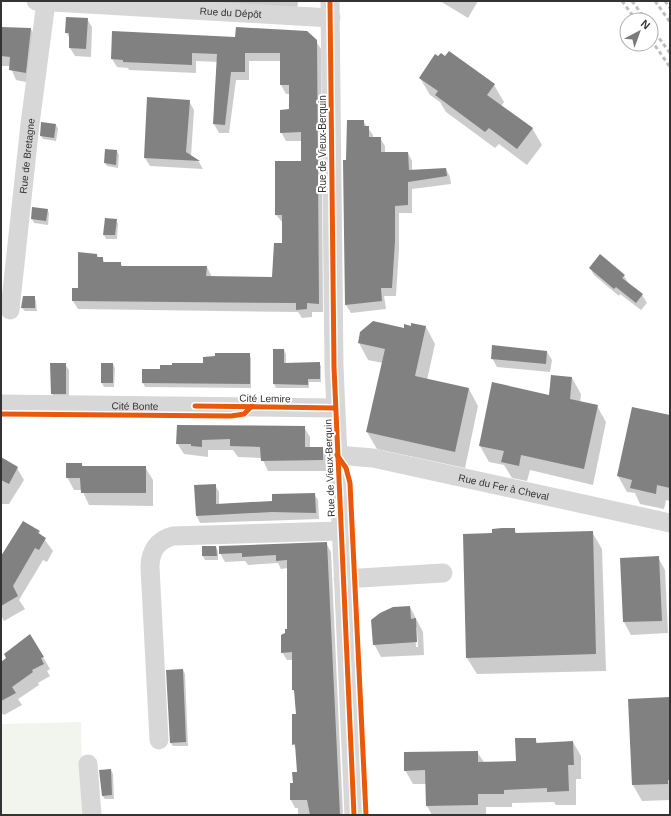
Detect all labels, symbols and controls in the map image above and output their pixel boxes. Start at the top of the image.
street label: Rue du Dépôt [200,5,262,20]
north arrow [619,12,659,52]
text: N [639,17,653,32]
street label: Rue de Vieux-Berquin [317,95,328,193]
street label: Rue de Bretagne [18,117,37,194]
street label: Cité Lemire [239,393,291,404]
street label: Cité Bonte [112,400,159,412]
street label: Rue de Vieux-Berquin [322,419,337,517]
street label: Rue du Fer à Cheval [457,472,550,502]

